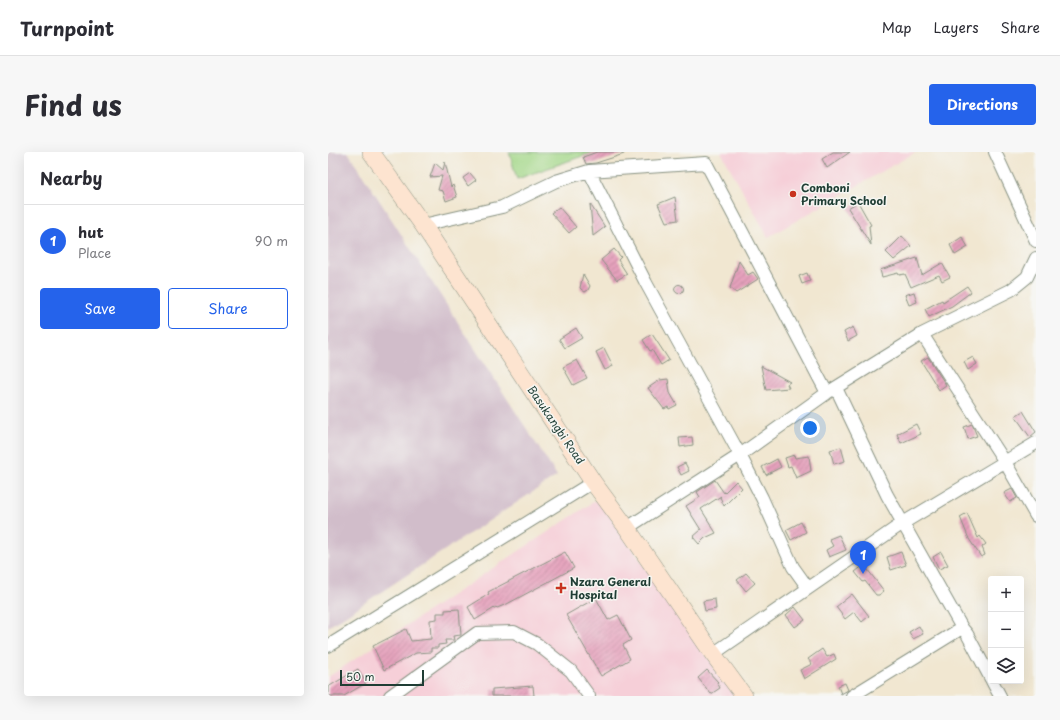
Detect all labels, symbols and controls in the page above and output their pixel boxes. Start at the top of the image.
text: Turnpoint [20,14,114,42]
text: Map [882,17,912,38]
text: Layers [934,17,979,38]
text: Share [1001,17,1040,38]
text: Find us [24,83,122,126]
button: Directions [929,84,1036,125]
text: Nearby [40,165,102,191]
place label: Comboni Primary School [801,179,886,209]
marker: Comboni Primary School [788,189,798,199]
text: hut [78,220,104,243]
text: 1 [50,231,56,250]
text: 90 m [255,231,288,250]
text: Place [78,243,111,262]
button: Save [40,288,160,329]
button: Share [168,288,288,329]
street label: Basukangbi Road [524,382,589,467]
your location [800,418,820,438]
pin: 1 [850,541,876,574]
place label: Nzara General Hospital [570,573,651,603]
map controls [988,576,1024,684]
button: + [988,576,1024,612]
marker: Nzara General Hospital [555,582,567,594]
button: − [988,612,1024,648]
button: layers [988,648,1024,684]
scale bar [340,668,424,687]
text: 50 m [346,668,375,685]

